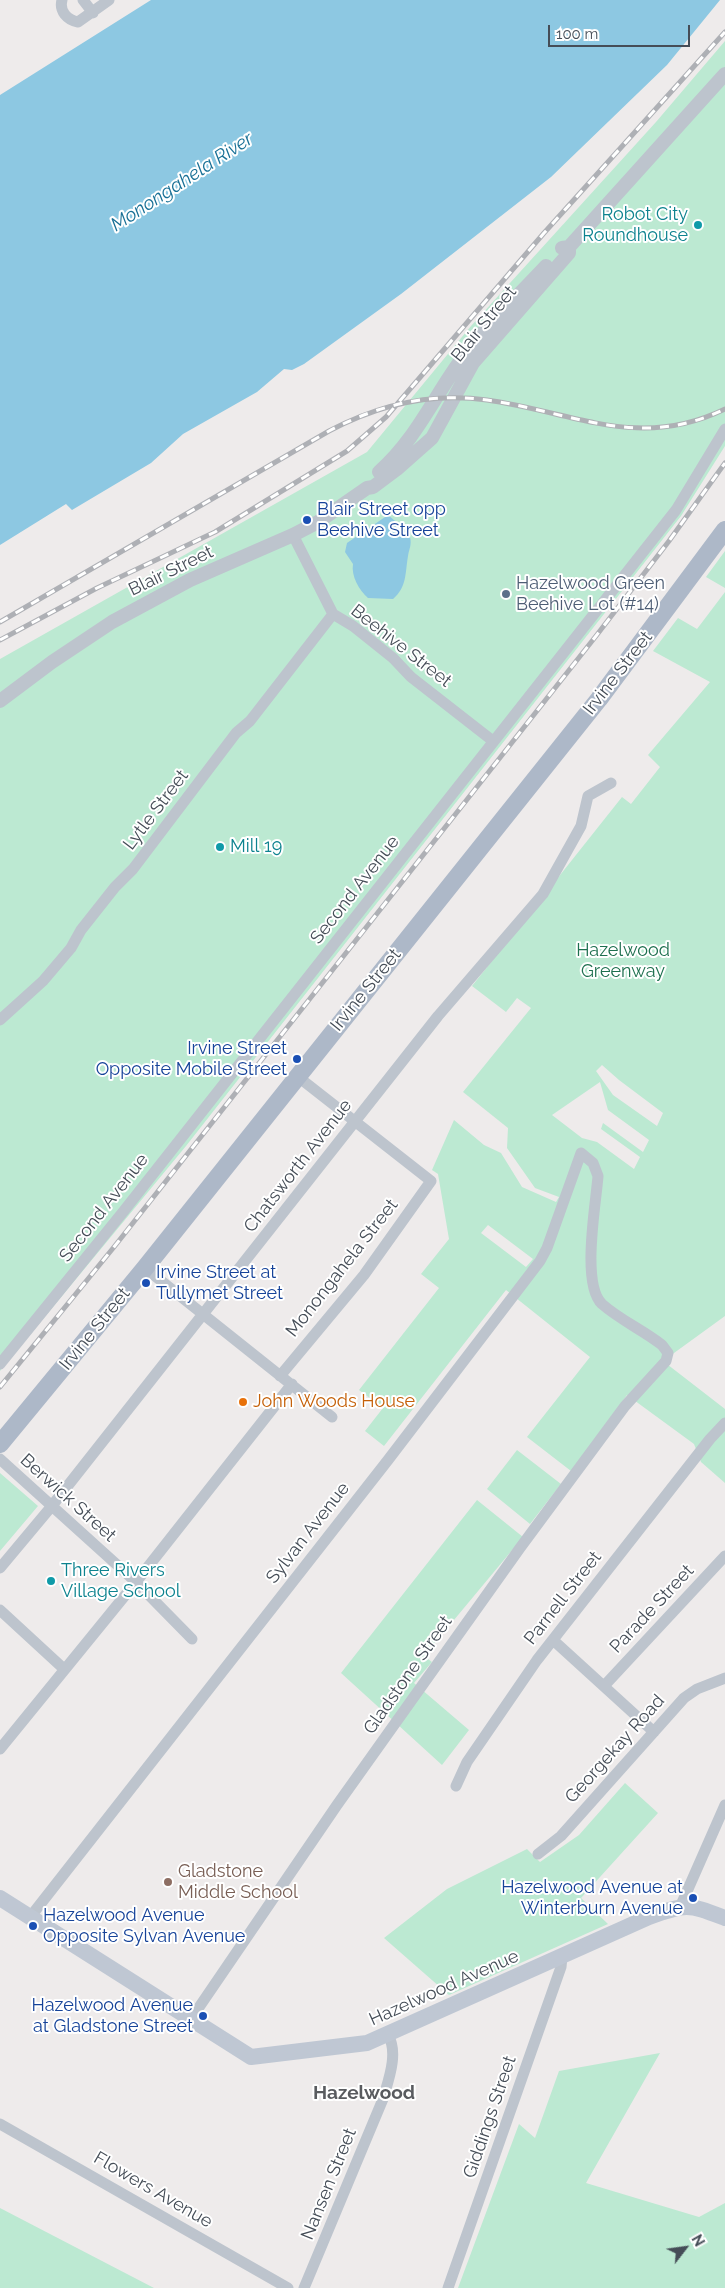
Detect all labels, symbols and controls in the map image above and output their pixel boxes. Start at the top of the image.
scale bar [550,15,692,47]
text: 100 m [556,25,598,43]
water label: Monongahela River [107,128,257,236]
place label: Robot City Roundhouse [582,204,688,246]
marker: Robot City Roundhouse [692,219,704,231]
street label: Blair Street [447,282,521,366]
place label: Blair Street opp Beehive Street [317,499,446,542]
marker: Blair Street opp Beehive Street [301,514,313,526]
street label: Blair Street [125,541,217,601]
place label: Hazelwood Green Beehive Lot (#14) [516,573,665,616]
marker: Hazelwood Green Beehive Lot (#14) [500,588,512,600]
street label: Beehive Street [346,600,456,692]
street label: Irvine Street [579,627,657,719]
street label: Lytle Street [119,766,193,854]
street label: Second Avenue [306,832,404,948]
place label: Mill 19 [230,836,282,858]
marker: Mill 19 [214,841,226,853]
park label: Hazelwood Greenway [576,940,670,982]
street label: Irvine Street [326,944,406,1036]
place label: Irvine Street Opposite Mobile Street [96,1038,287,1080]
marker: Irvine Street Opposite Mobile Street [291,1053,303,1065]
street label: Chatsworth Avenue [239,1095,357,1237]
street label: Second Avenue [55,1150,153,1266]
street label: Monongahela Street [281,1195,403,1341]
place label: Irvine Street at Tullymet Street [156,1262,283,1304]
marker: Irvine Street at Tullymet Street [140,1277,152,1289]
street label: Irvine Street [55,1283,135,1375]
place label: John Woods House [253,1391,415,1413]
marker: John Woods House [237,1396,249,1408]
street label: Berwick Street [16,1449,120,1547]
street label: Sylvan Avenue [262,1478,354,1588]
street label: Parnell Street [520,1547,606,1649]
place label: Three Rivers Village School [61,1560,181,1602]
street label: Parade Street [605,1560,699,1658]
marker: Three Rivers Village School [45,1575,57,1587]
street label: Gladstone Street [359,1612,457,1738]
street label: Georgekay Road [561,1690,669,1808]
place label: Gladstone Middle School [178,1861,298,1904]
marker: Gladstone Middle School [162,1876,174,1888]
place label: Hazelwood Avenue at Winterburn Avenue [501,1877,683,1920]
marker: Hazelwood Avenue at Winterburn Avenue [687,1892,699,1904]
place label: Hazelwood Avenue Opposite Sylvan Avenue [43,1905,245,1948]
marker: Hazelwood Avenue Opposite Sylvan Avenue [27,1920,39,1932]
street label: Hazelwood Avenue [366,1945,522,2031]
place label: Hazelwood Avenue at Gladstone Street [32,1995,193,2038]
marker: Hazelwood Avenue at Gladstone Street [197,2010,209,2022]
street label: Giddings Street [459,2053,521,2181]
district label: Hazelwood [313,2082,415,2104]
street label: Nansen Street [297,2125,361,2243]
street label: Flowers Avenue [90,2147,216,2233]
north arrow [660,2223,710,2273]
text: N [688,2232,708,2249]

